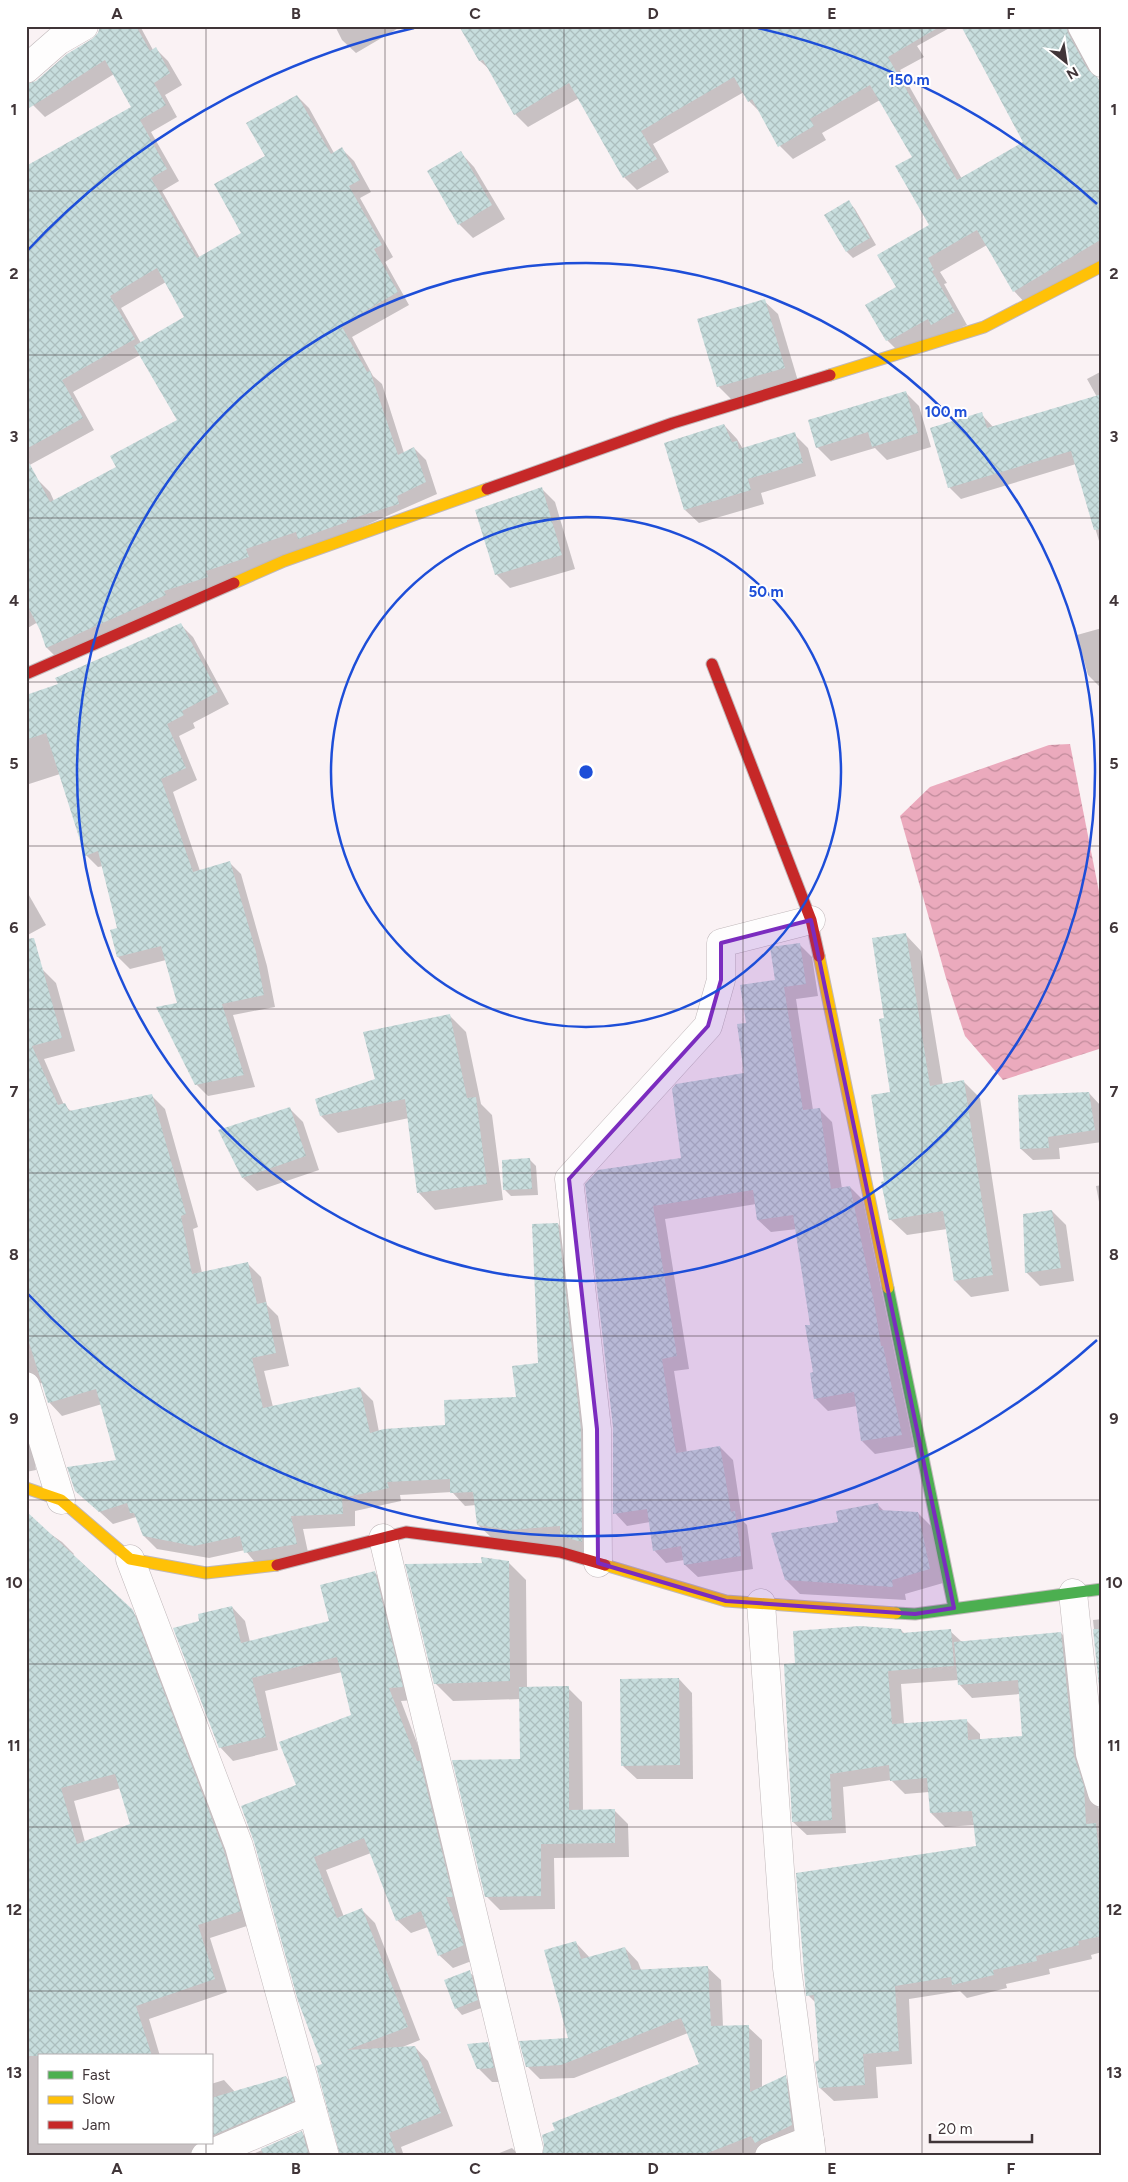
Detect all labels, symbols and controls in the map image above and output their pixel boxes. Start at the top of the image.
text: A [111,4,123,23]
text: B [291,4,301,23]
text: C [469,4,481,23]
text: D [647,4,659,23]
text: E [827,4,837,23]
text: F [1007,4,1016,23]
north arrow [1040,38,1090,88]
text: N [1063,63,1081,83]
text: 150 m [888,71,930,89]
text: 1 [11,100,17,119]
text: 1 [1111,100,1117,119]
text: 2 [9,264,19,283]
text: 2 [1109,264,1119,283]
text: 100 m [925,403,967,421]
text: 3 [10,427,19,446]
text: 3 [1110,427,1119,446]
text: 50 m [748,583,784,601]
text: 4 [9,591,19,610]
text: 4 [1109,591,1119,610]
text: 5 [9,754,19,773]
text: 5 [1109,754,1119,773]
centre of rings [577,763,595,781]
text: 6 [9,918,19,937]
text: 6 [1109,918,1119,937]
text: 7 [10,1082,19,1101]
text: 7 [1110,1082,1119,1101]
text: 8 [9,1245,19,1264]
text: 8 [1109,1245,1119,1264]
text: 9 [9,1409,19,1428]
text: 9 [1109,1409,1119,1428]
text: 10 [5,1573,23,1592]
text: 10 [1105,1573,1123,1592]
text: 11 [7,1736,21,1755]
text: 11 [1107,1736,1121,1755]
text: 12 [6,1900,22,1919]
text: 12 [1106,1900,1122,1919]
legend [38,2054,212,2144]
text: 13 [6,2063,22,2082]
text: 13 [1106,2063,1122,2082]
text: Fast [82,2066,111,2084]
text: Slow [82,2090,115,2108]
scale bar [930,2112,1033,2144]
text: Jam [82,2116,110,2134]
text: 20 m [938,2120,972,2138]
text: A [111,2159,123,2178]
text: B [291,2159,301,2178]
text: C [469,2159,481,2178]
text: D [647,2159,659,2178]
text: E [827,2159,837,2178]
text: F [1007,2159,1016,2178]

